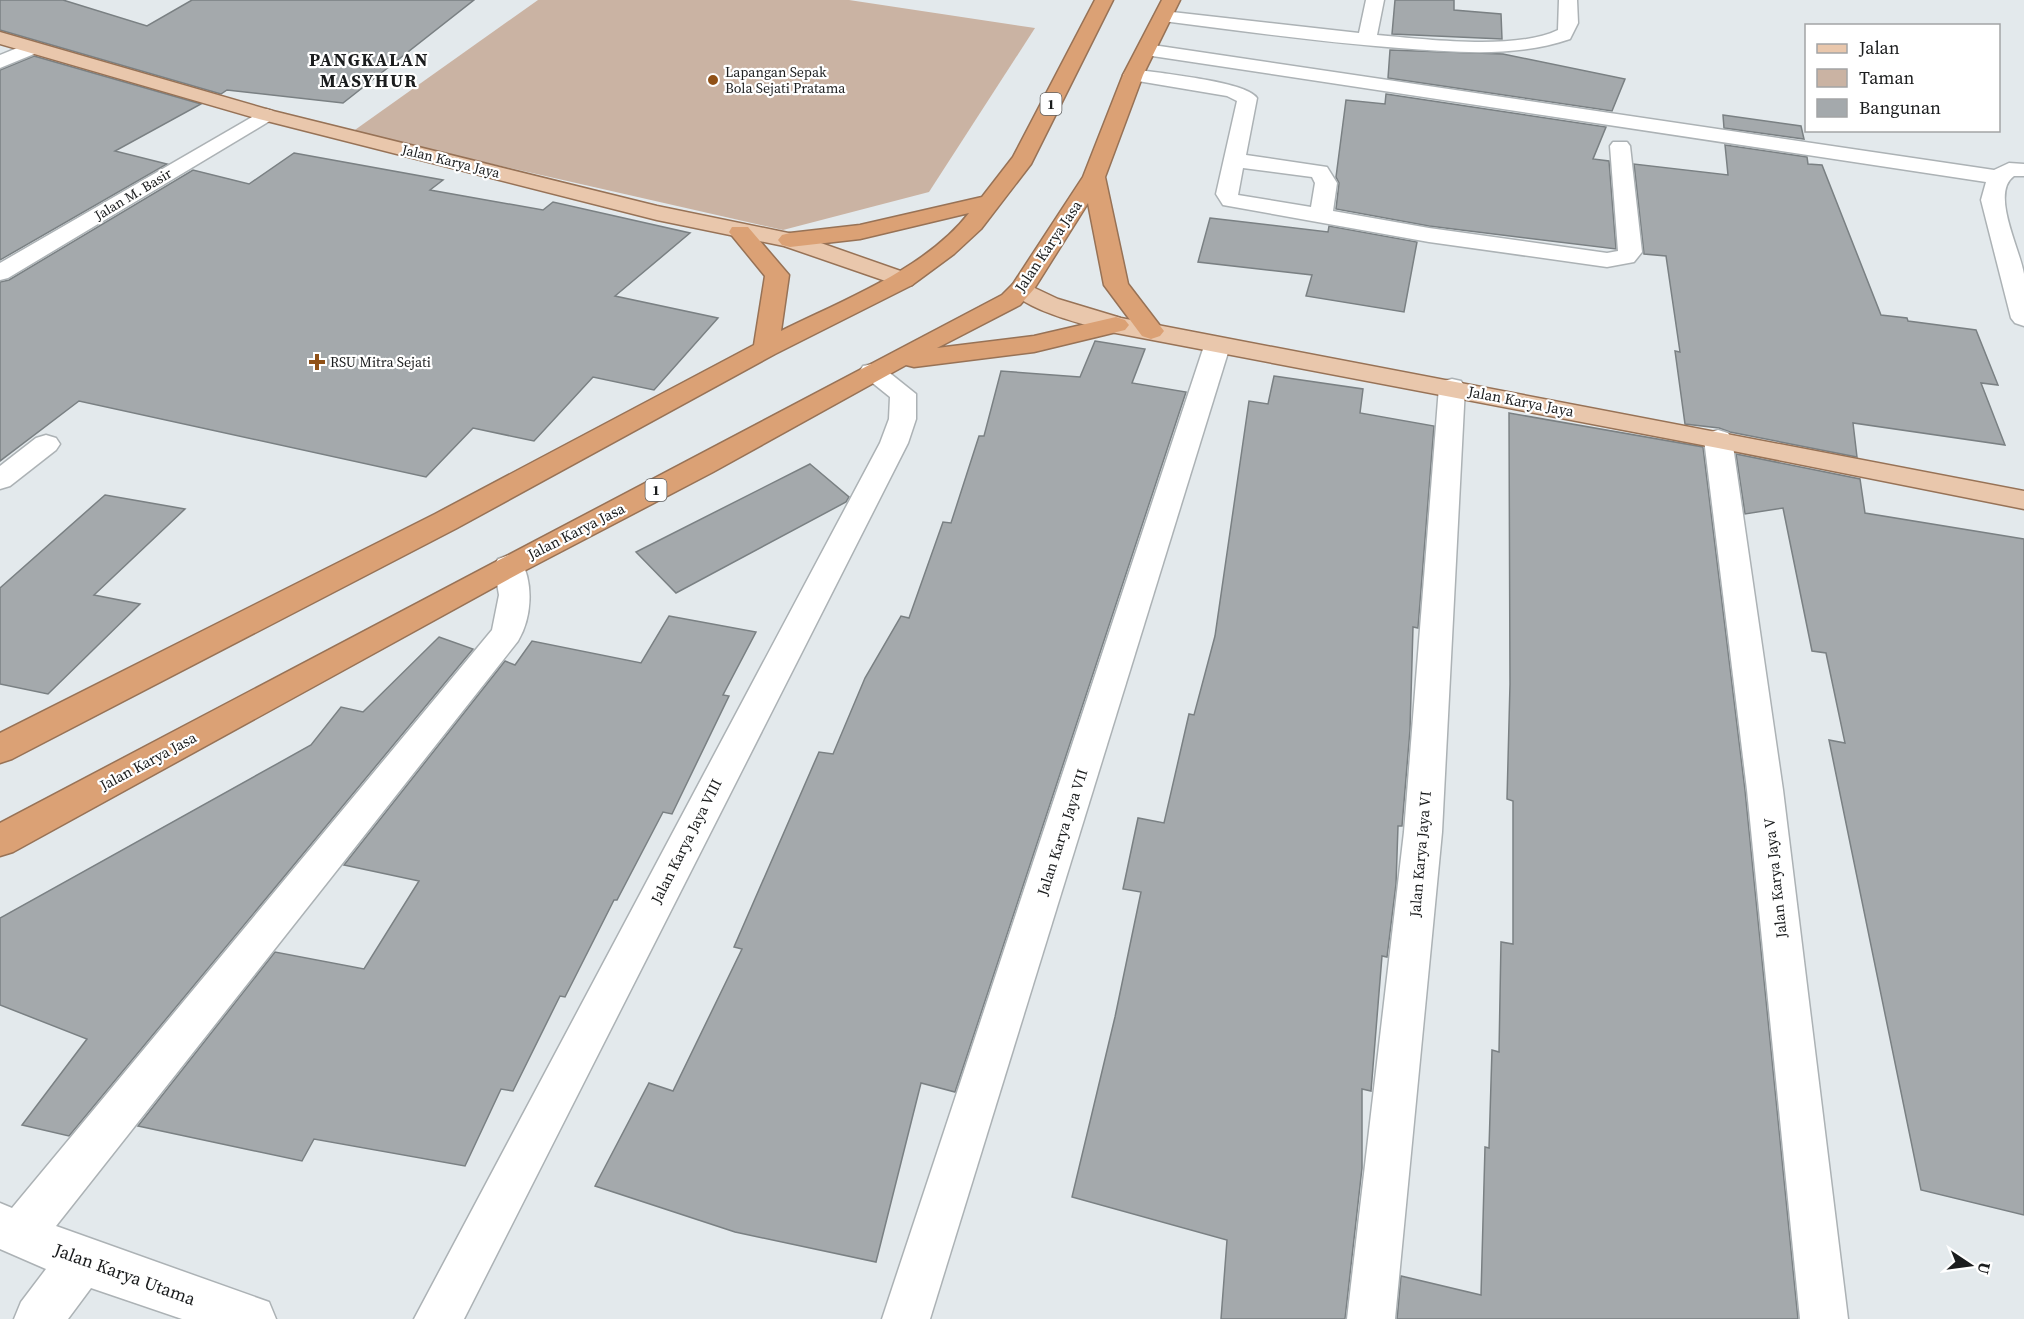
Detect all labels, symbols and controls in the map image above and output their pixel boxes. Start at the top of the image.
legend [1805,24,2000,132]
text: Jalan [1858,35,1900,60]
district label: PANGKALAN MASYHUR [309,47,429,93]
place label: Lapangan Sepak Bola Sejati Pratama [725,62,846,98]
text: Taman [1859,65,1914,90]
marker: Lapangan Sepak Bola Sejati Pratama [706,73,720,87]
road number: 1 [1040,93,1062,115]
text: Bangunan [1859,95,1941,120]
street label: Jalan Karya Jaya [399,139,503,183]
street label: Jalan M. Basir [90,163,176,225]
street label: Jalan Karya Jasa [1009,196,1087,297]
place label: RSU Mitra Sejati [330,352,431,372]
marker: RSU Mitra Sejati [308,353,326,371]
street label: Jalan Karya Jaya [1465,380,1576,422]
road number: 1 [646,479,666,501]
street label: Jalan Karya Jasa [523,497,629,565]
street label: Jalan Karya Jasa [95,726,200,796]
street label: Jalan Karya Jaya VII [1031,766,1092,899]
street label: Jalan Karya Jaya VIII [645,775,727,908]
street label: Jalan Karya Jaya VI [1404,790,1436,919]
street label: Jalan Karya Jaya V [1758,817,1792,940]
north arrow [1940,1235,2000,1295]
street label: Jalan Karya Utama [50,1236,200,1311]
text: U [1973,1260,1997,1277]

